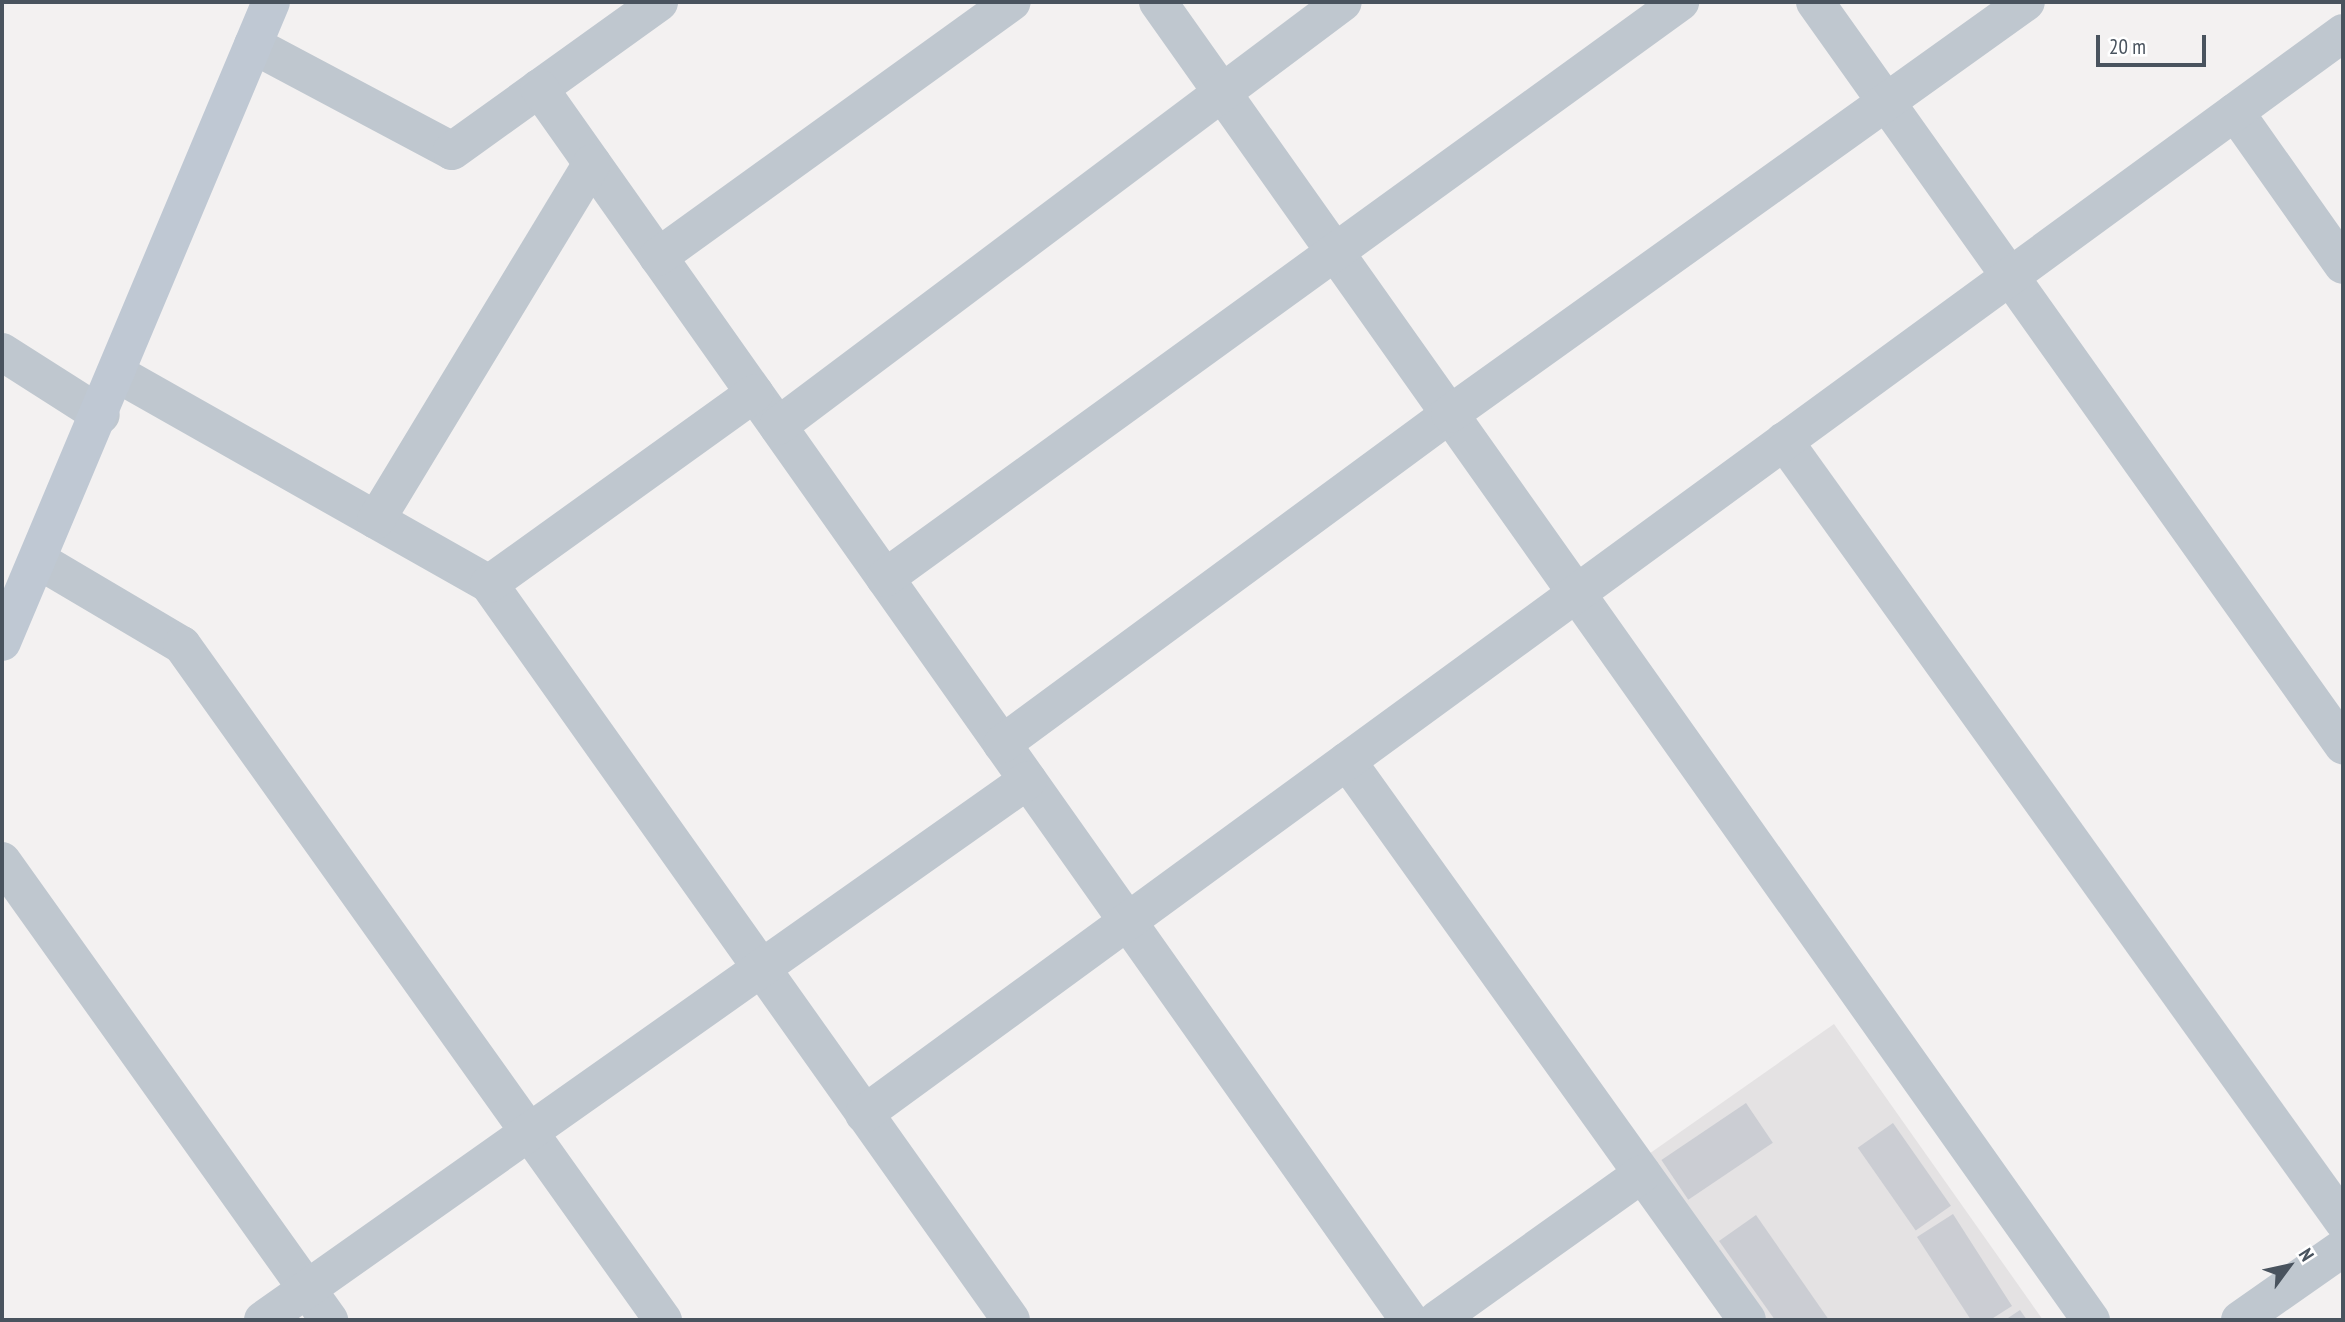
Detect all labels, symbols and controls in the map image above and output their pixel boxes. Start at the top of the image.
scale bar [2100,21,2210,65]
text: 20 m [2109,33,2146,60]
north arrow [2254,1231,2324,1301]
text: N [2294,1244,2319,1265]

